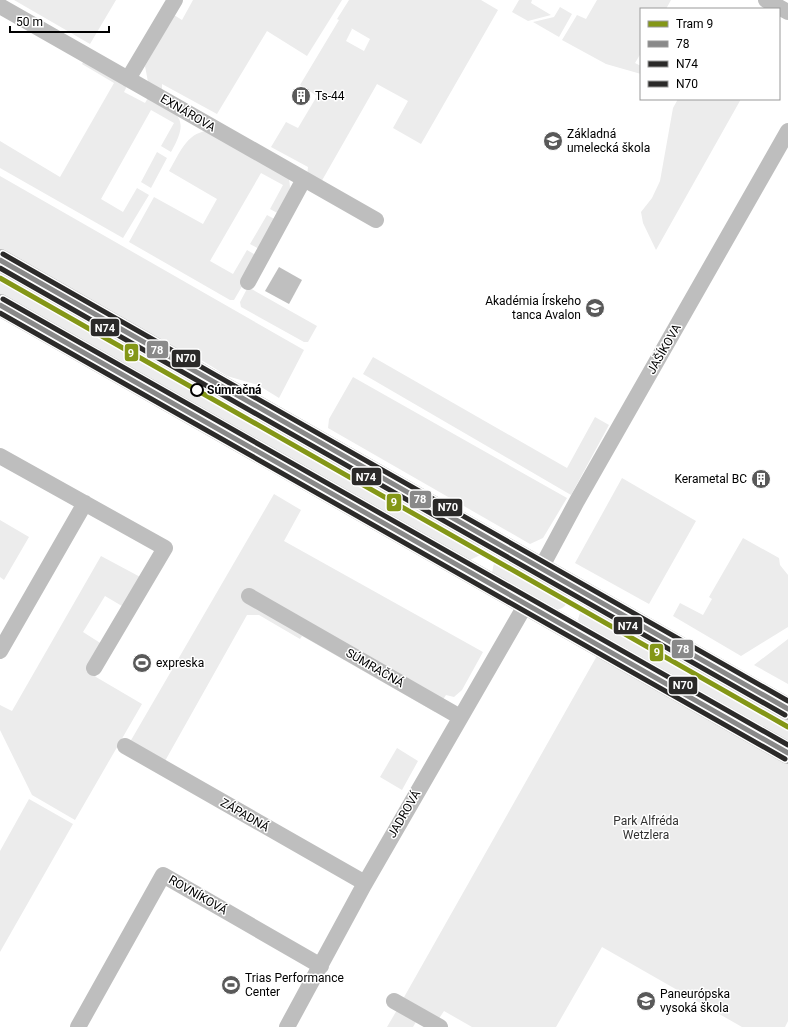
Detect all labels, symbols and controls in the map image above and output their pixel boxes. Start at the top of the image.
scale bar [10,8,109,34]
legend [640,8,780,100]
text: 50 m [16,15,43,29]
text: Tram 9 [676,17,713,31]
text: 78 [676,37,690,51]
text: N74 [676,57,698,71]
text: N70 [676,77,698,91]
building icon: Ts-44 [290,85,312,107]
place label: Ts-44 [315,89,345,103]
street label: EXNÁROVA [158,91,219,134]
place label: Základná umelecká škola [567,127,650,155]
school or university icon: Základná umelecká škola [542,130,564,152]
place label: Akadémia Írskeho tanca Avalon [485,293,581,322]
school or university icon: Akadémia Írskeho tanca Avalon [584,297,606,319]
line badge: N74 [90,318,120,337]
street label: JAŠÍKOVA [643,321,684,376]
text: N74 [95,322,116,335]
line badge: 78 [146,340,169,359]
line badge: 9 [124,343,139,362]
text: 78 [151,344,163,357]
text: 9 [128,347,134,360]
line badge: N70 [171,349,201,368]
text: N70 [176,352,196,365]
marker: Súmračná [190,383,204,397]
place label: Súmračná [207,383,262,397]
line badge: N74 [351,467,382,486]
building icon: Kerametal BC [750,468,772,490]
text: N74 [356,471,377,484]
place label: Kerametal BC [674,472,747,486]
line badge: 78 [409,490,432,509]
line badge: 9 [386,493,402,512]
text: 78 [414,493,426,506]
text: 9 [391,496,397,509]
line badge: N70 [432,498,463,517]
text: N70 [438,501,458,514]
line badge: N74 [613,616,643,635]
text: N74 [618,620,639,633]
line badge: 78 [671,639,694,659]
line badge: 9 [649,643,664,662]
text: 78 [677,643,689,656]
street label: SÚMRAČNÁ [343,645,407,690]
text: 9 [654,646,660,659]
sports icon: expreska [131,652,153,674]
place label: expreska [156,656,204,670]
line badge: N70 [668,676,698,695]
text: N70 [673,679,693,692]
street label: JADROVÁ [384,787,423,840]
street label: ZÁPADNÁ [218,795,273,835]
park label: Park Alfréda Wetzlera [613,814,679,842]
street label: ROVNÍKOVÁ [166,872,231,918]
place label: Trias Performance Center [245,971,344,999]
sports icon: Trias Performance Center [220,974,242,996]
place label: Рaneurópska vysoká škola [660,987,730,1015]
school or university icon: Рaneurópska vysoká škola [635,990,657,1012]

